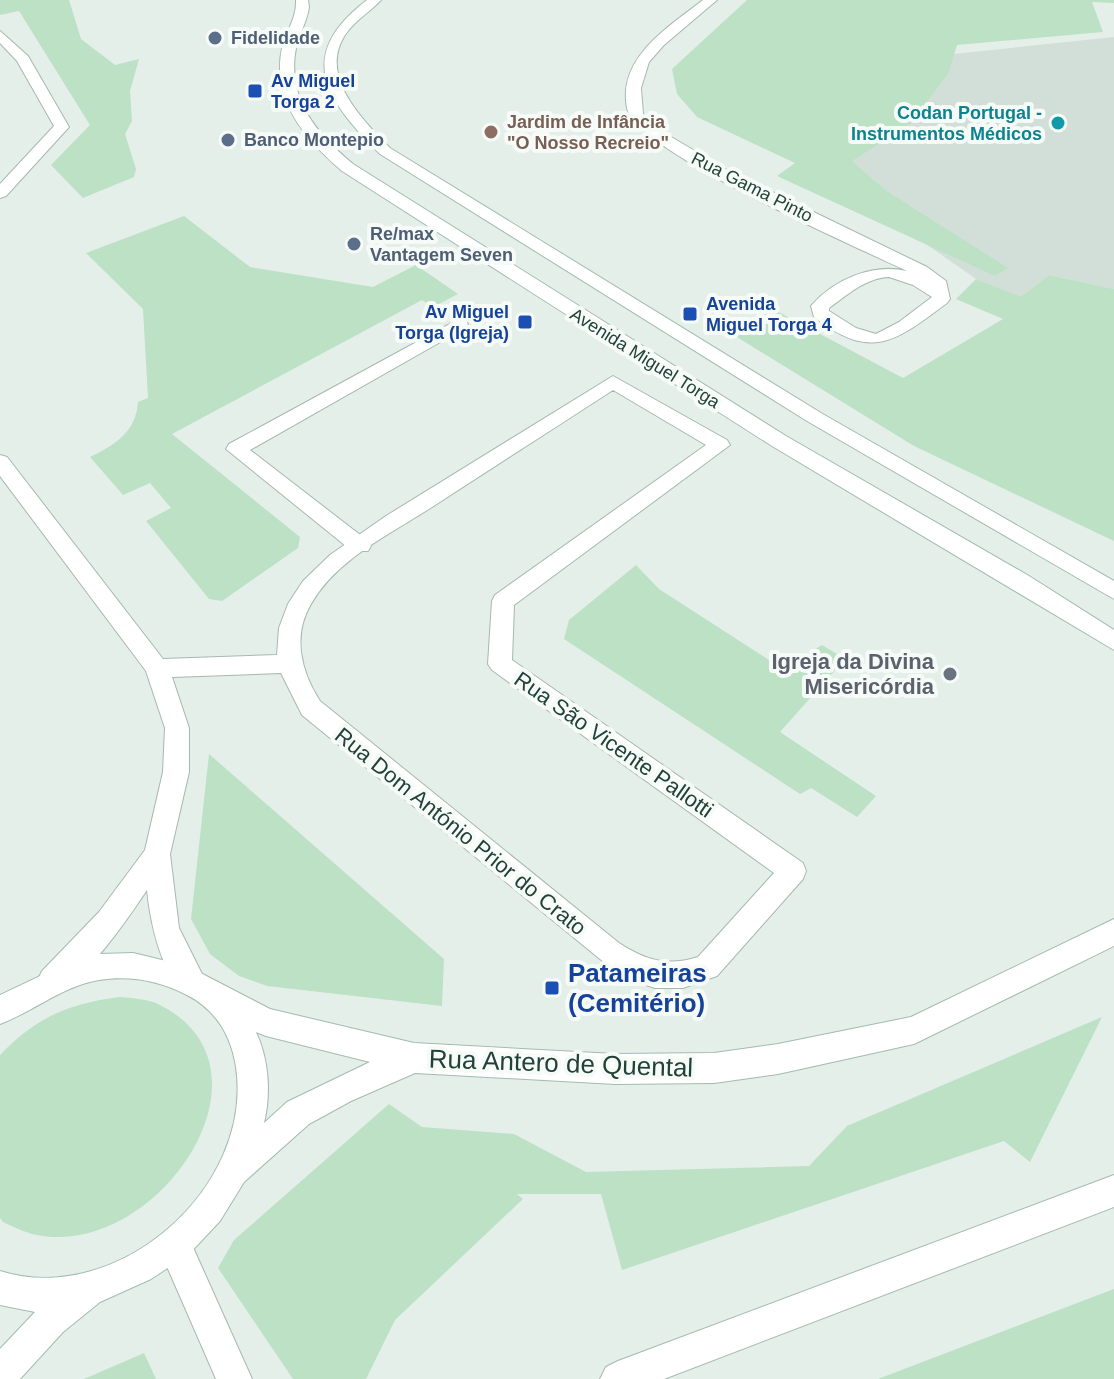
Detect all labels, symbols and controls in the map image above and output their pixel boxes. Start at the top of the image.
place label: Fidelidade [231,28,320,48]
marker: Fidelidade [206,29,224,47]
place label: Av Miguel Torga 2 [271,71,355,112]
marker: Av Miguel Torga 2 [246,82,264,100]
place label: Codan Portugal - Instrumentos Médicos [851,103,1042,144]
place label: Jardim de Infância "O Nosso Recreio" [507,112,669,153]
marker: Codan Portugal - Instrumentos Médicos [1049,114,1067,132]
marker: Jardim de Infância "O Nosso Recreio" [482,123,500,141]
place label: Banco Montepio [244,130,384,150]
marker: Banco Montepio [219,131,237,149]
street label: Rua Gama Pinto [688,148,816,226]
place label: Re/max Vantagem Seven [370,224,513,265]
marker: Re/max Vantagem Seven [345,235,363,253]
place label: Avenida Miguel Torga 4 [706,294,832,335]
place label: Av Miguel Torga (Igreja) [395,302,509,343]
street label: Avenida Miguel Torga [567,304,724,413]
marker: Avenida Miguel Torga 4 [681,305,699,323]
marker: Av Miguel Torga (Igreja) [516,313,534,331]
place label: Igreja da Divina Misericórdia [771,649,935,699]
marker: Igreja da Divina Misericórdia [941,665,959,683]
street label: Rua São Vicente Pallotti [510,666,718,823]
street label: Rua Dom António Prior do Crato [330,722,591,940]
place label: Patameiras (Cemitério) [568,958,707,1018]
marker: Patameiras (Cemitério) [543,979,561,997]
street label: Rua Antero de Quental [428,1043,694,1083]

